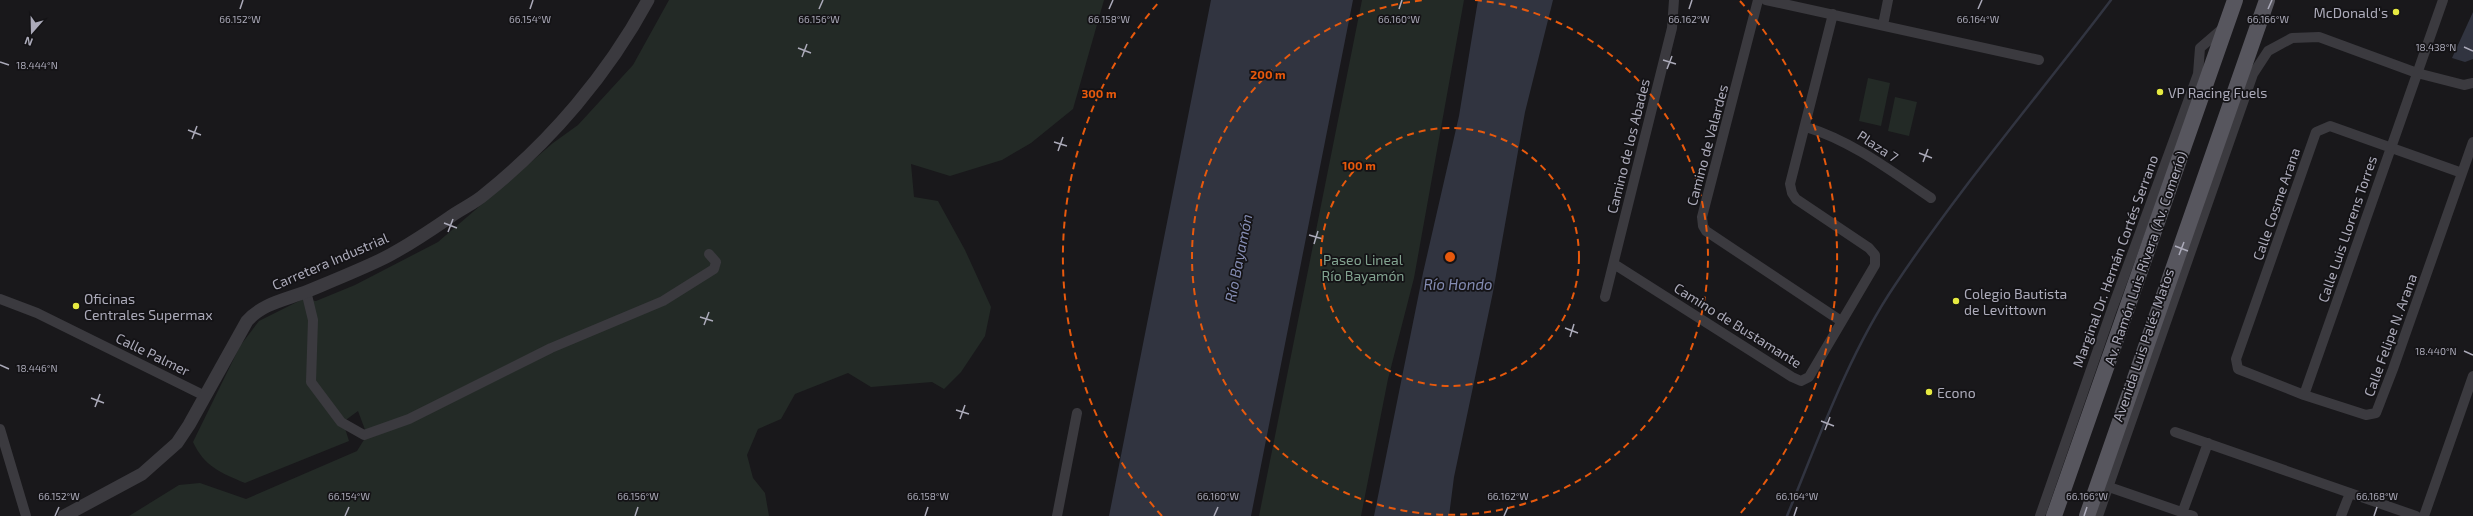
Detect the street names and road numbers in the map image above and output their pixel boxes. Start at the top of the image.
street label: Camino de los Abades [1603,77,1653,215]
street label: Camino de Valardes [1683,83,1731,207]
street label: Plaza 7 [1854,127,1902,165]
street label: Calle Cosme Arana [2249,145,2303,263]
street label: Av. Ramón Luis Rivera (Av. Comerío) [2100,149,2190,367]
street label: Marginal Dr. Hernán Cortés Serrano [2069,153,2161,369]
street label: Calle Luis Llorens Torres [2314,153,2380,305]
street label: Carretera Industrial [269,228,391,293]
street label: Avenida Luis Palés Matos [2109,266,2177,424]
street label: Calle Felipe N. Arana [2360,271,2420,399]
street label: Camino de Bustamante [1671,279,1805,371]
street label: Calle Palmer [113,329,193,379]

